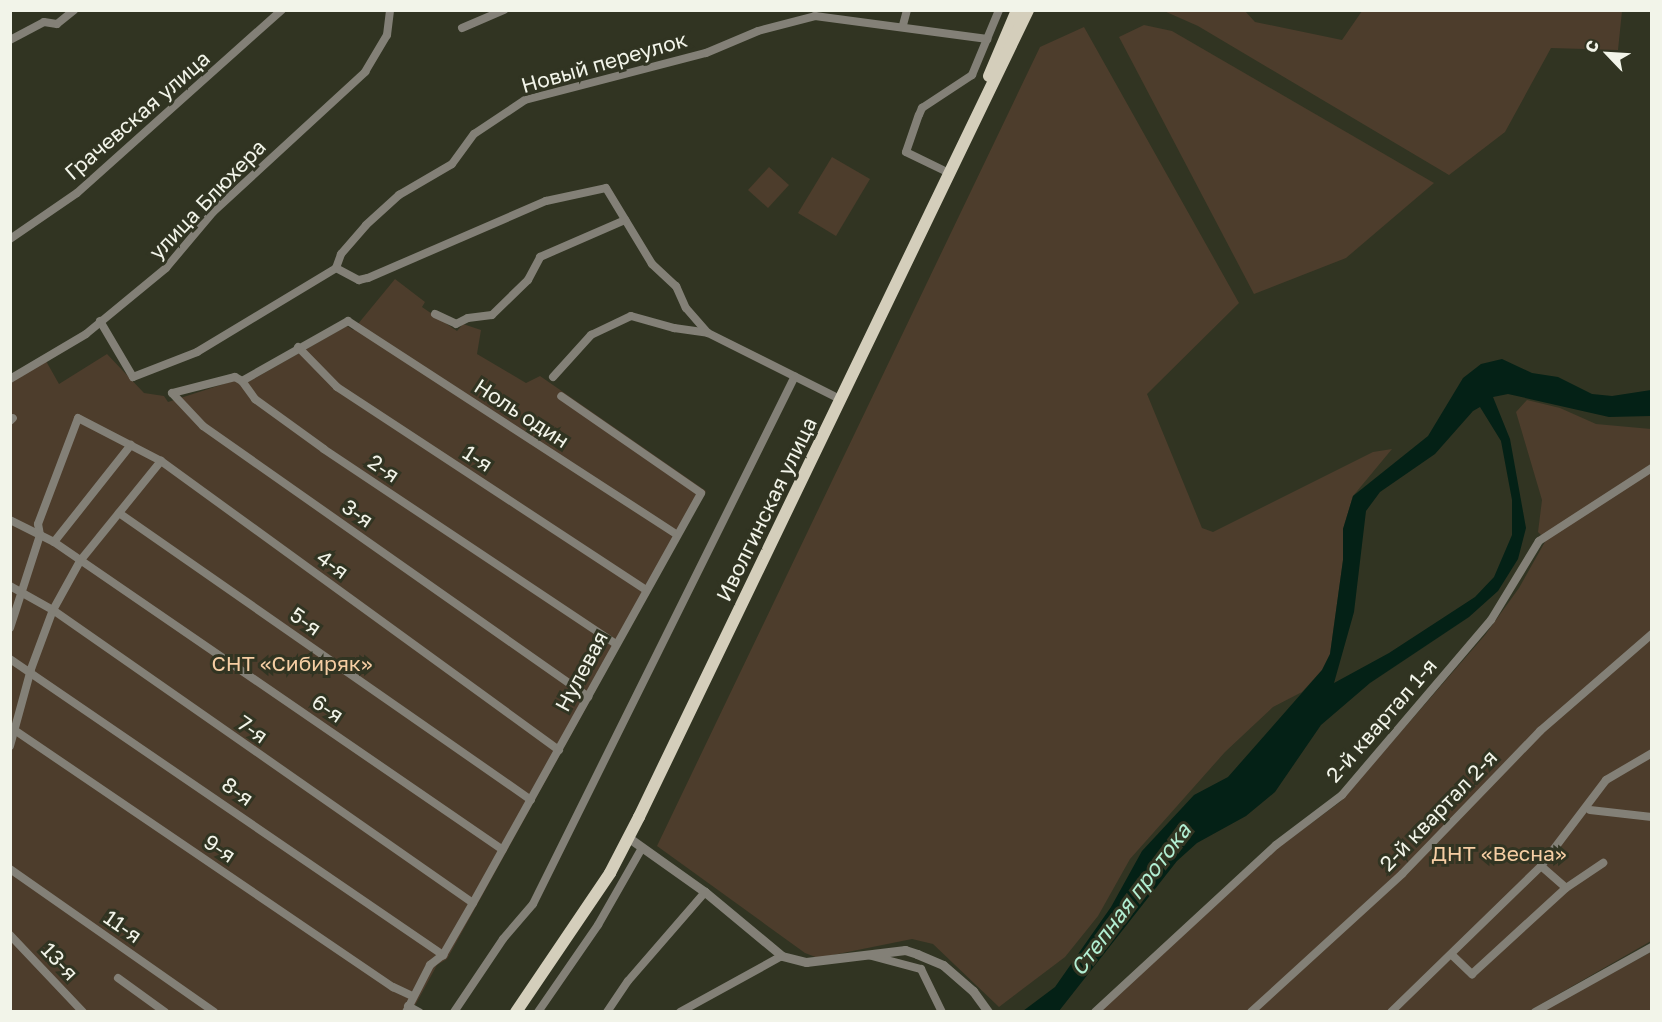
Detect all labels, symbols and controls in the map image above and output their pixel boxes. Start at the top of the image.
north arrow [1578,24,1638,84]
street label: Новый переулок [518,26,690,98]
text: С [1580,37,1603,56]
street label: Грачевская улица [59,45,215,185]
street label: улица Блюхера [143,134,271,264]
street label: Ноль один [470,373,574,453]
street label: Иволгинская улица [710,413,822,605]
street label: 1-я [459,439,497,477]
street label: 2-я [364,449,404,487]
street label: 3-я [338,493,378,533]
street label: 4-я [312,544,354,584]
street label: 5-я [286,601,326,641]
street label: Нулевая [549,626,613,716]
park label: СНТ «Сибиряк» [212,650,372,676]
street label: 2-й квартал 1-я [1320,653,1442,787]
street label: 6-я [307,688,349,728]
street label: 7-я [233,710,273,748]
street label: 2-й квартал 2-я [1374,744,1502,876]
street label: 8-я [217,771,259,811]
water label: Степная протока [1064,818,1196,980]
street label: 9-я [199,828,241,868]
park label: ДНТ «Весна» [1431,840,1567,866]
street label: 11-я [99,904,147,948]
street label: 13-я [36,937,84,985]

